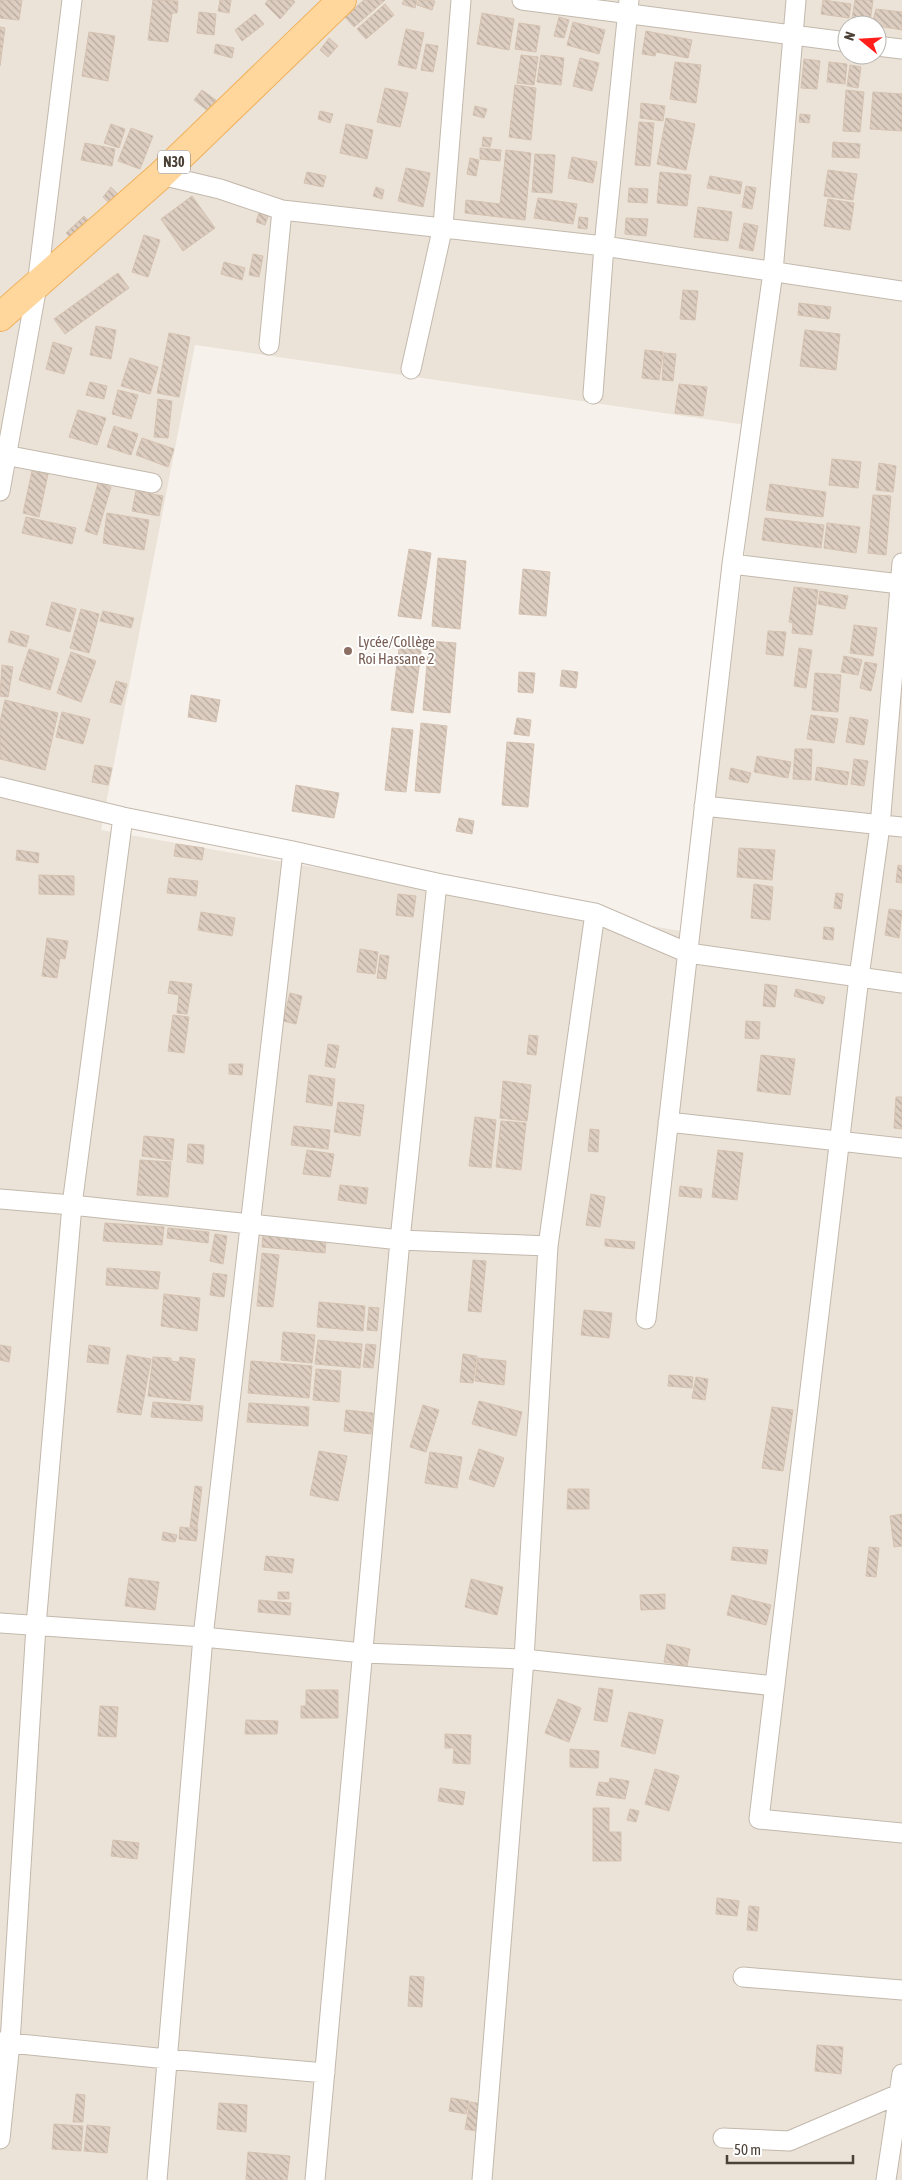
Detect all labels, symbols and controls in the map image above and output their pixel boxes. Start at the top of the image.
north arrow [837,15,887,65]
text: N [841,30,859,42]
road number: N30 [158,150,190,173]
place label: Lycée/Collège Roi Hassane 2 [358,633,435,667]
marker: Lycée/Collège Roi Hassane 2 [342,645,354,657]
scale bar [727,2132,853,2164]
text: 50 m [734,2141,761,2158]

